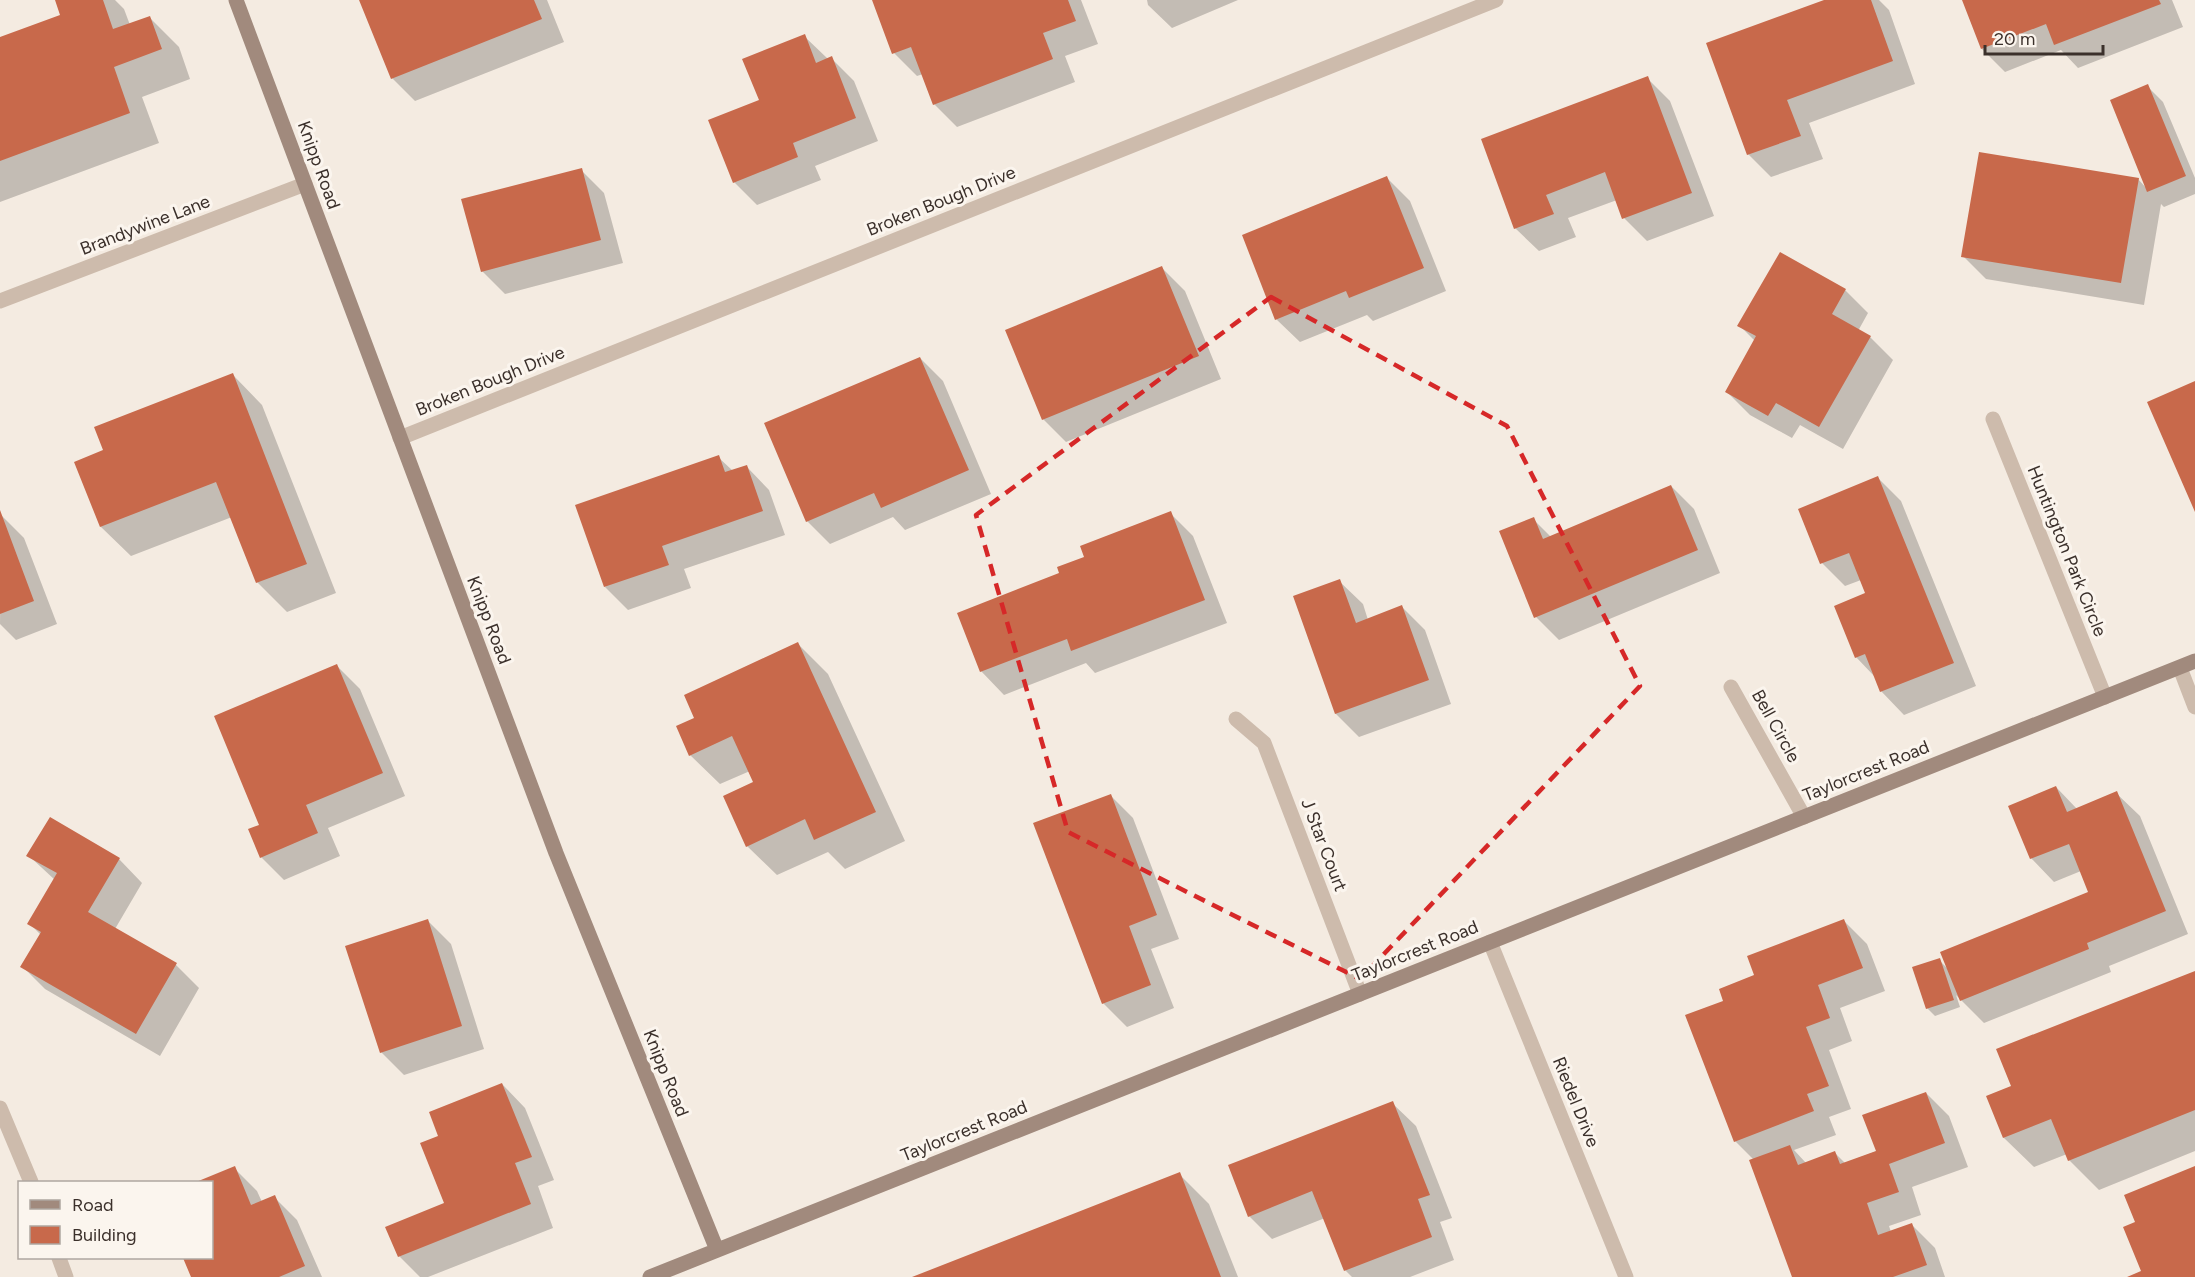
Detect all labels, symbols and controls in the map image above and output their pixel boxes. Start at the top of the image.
scale bar [1985,18,2104,56]
text: 20 m [1994,28,2035,50]
street label: Knipp Road [293,118,345,212]
street label: Broken Bough Drive [863,161,1019,241]
street label: Brandywine Lane [77,190,213,260]
street label: Broken Bough Drive [412,341,568,421]
street label: Huntington Park Circle [2023,462,2111,640]
street label: Knipp Road [462,573,516,667]
street label: Bell Circle [1747,686,1805,766]
street label: Taylorcrest Road [1800,736,1932,806]
street label: J Star Court [1296,796,1352,895]
street label: Taylorcrest Road [1349,916,1481,986]
street label: Knipp Road [639,1026,693,1120]
street label: Riedel Drive [1548,1054,1604,1151]
street label: Taylorcrest Road [898,1096,1030,1166]
legend [18,1181,213,1259]
text: Road [72,1194,113,1216]
text: Building [72,1224,137,1246]

